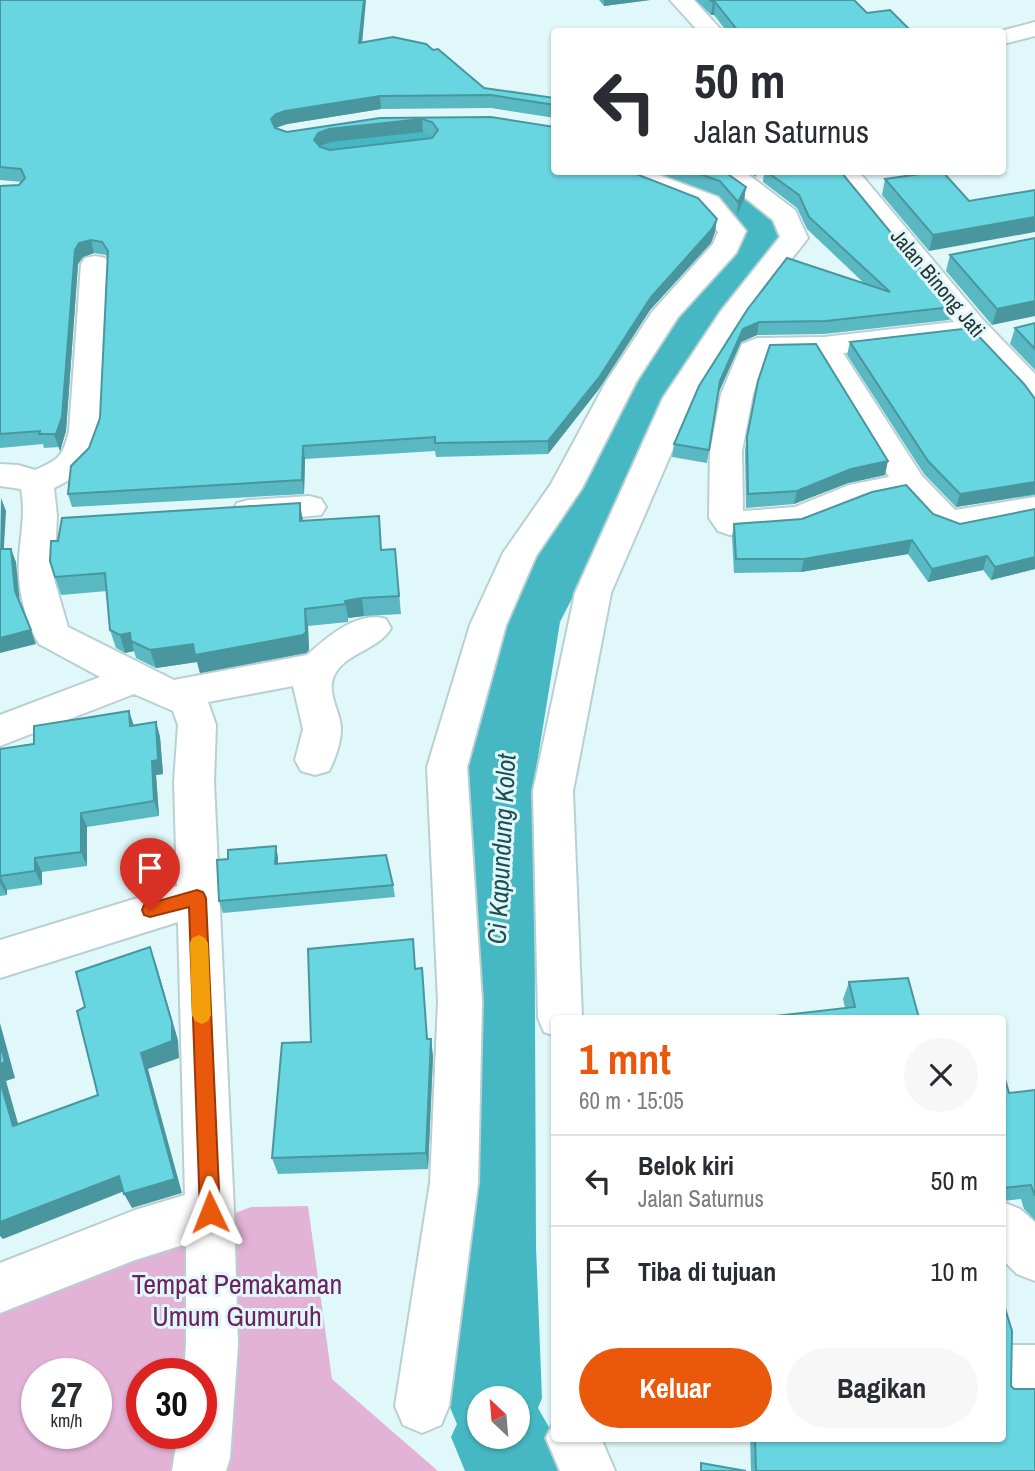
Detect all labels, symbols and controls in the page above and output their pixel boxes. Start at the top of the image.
text: 50 m [694,47,786,113]
icon: left [579,56,670,147]
text: Jalan Saturnus [694,110,869,153]
street label: Jalan Binong Jati [884,223,992,343]
water label: Ci Kapundung Kolot [479,752,524,945]
pin [120,838,180,910]
icon: arrive [131,849,169,887]
text: 1 mnt [579,1031,671,1087]
button: close [904,1038,978,1112]
text: 60 m · 15:05 [579,1085,684,1116]
text: Belok kiri [638,1148,734,1183]
icon: left [579,1162,617,1200]
text: 50 m [931,1163,978,1198]
position arrow [173,1175,247,1249]
text: Jalan Saturnus [638,1183,764,1214]
icon: arrive [579,1253,617,1291]
text: Tiba di tujuan [638,1254,776,1289]
text: 10 m [931,1254,978,1289]
park label: Tempat Pemakaman Umum Gumuruh [132,1265,342,1335]
button: Keluar [579,1348,772,1428]
button: Bagikan [786,1348,978,1428]
speed limit sign: 30 [126,1358,217,1449]
text: 27 [51,1371,82,1418]
north arrow [467,1386,530,1449]
map controls [467,1386,530,1449]
text: km/h [51,1408,83,1433]

